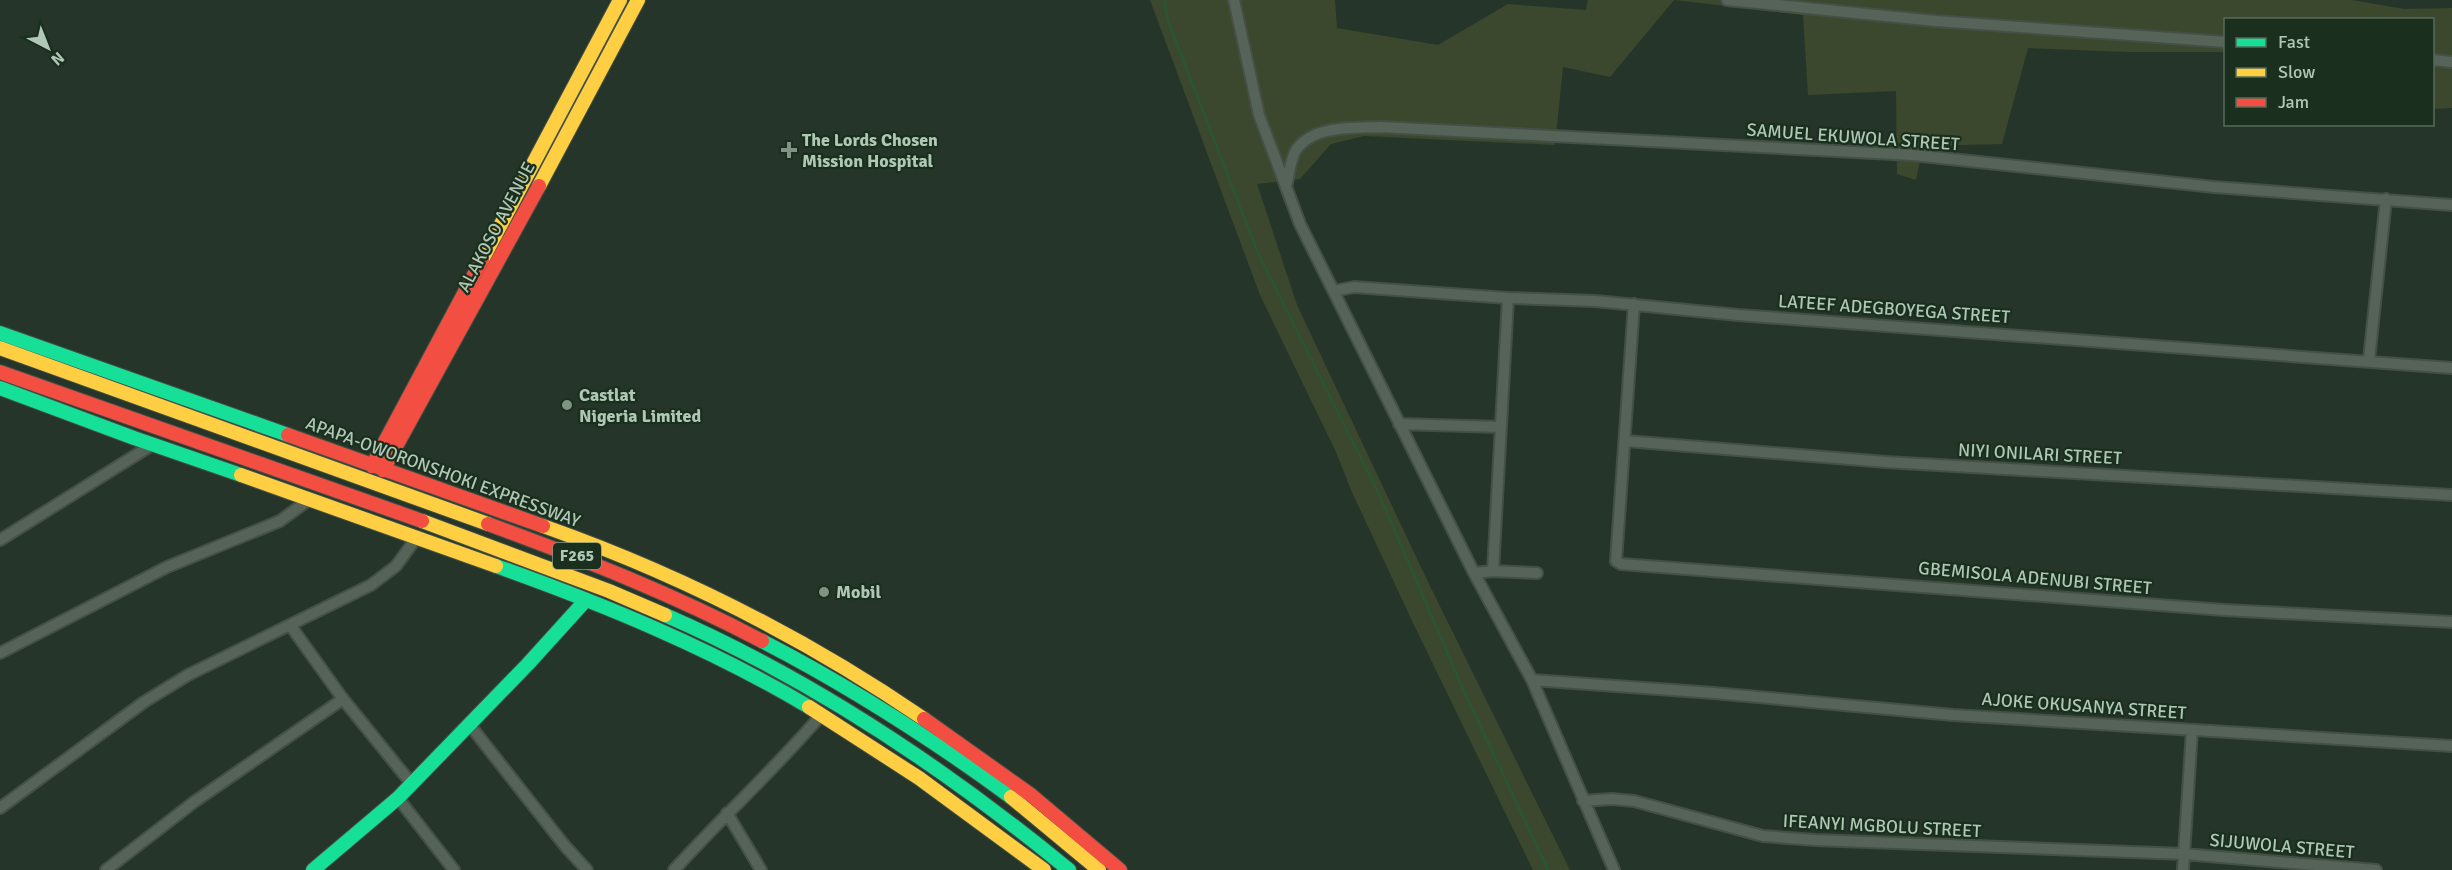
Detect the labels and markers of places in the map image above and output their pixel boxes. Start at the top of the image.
place label: The Lords Chosen Mission Hospital [802,129,938,172]
marker: The Lords Chosen Mission Hospital [780,141,798,159]
place label: Castlat Nigeria Limited [579,384,701,427]
marker: Castlat Nigeria Limited [560,398,574,412]
place label: Mobil [836,581,881,603]
marker: Mobil [817,585,831,599]

